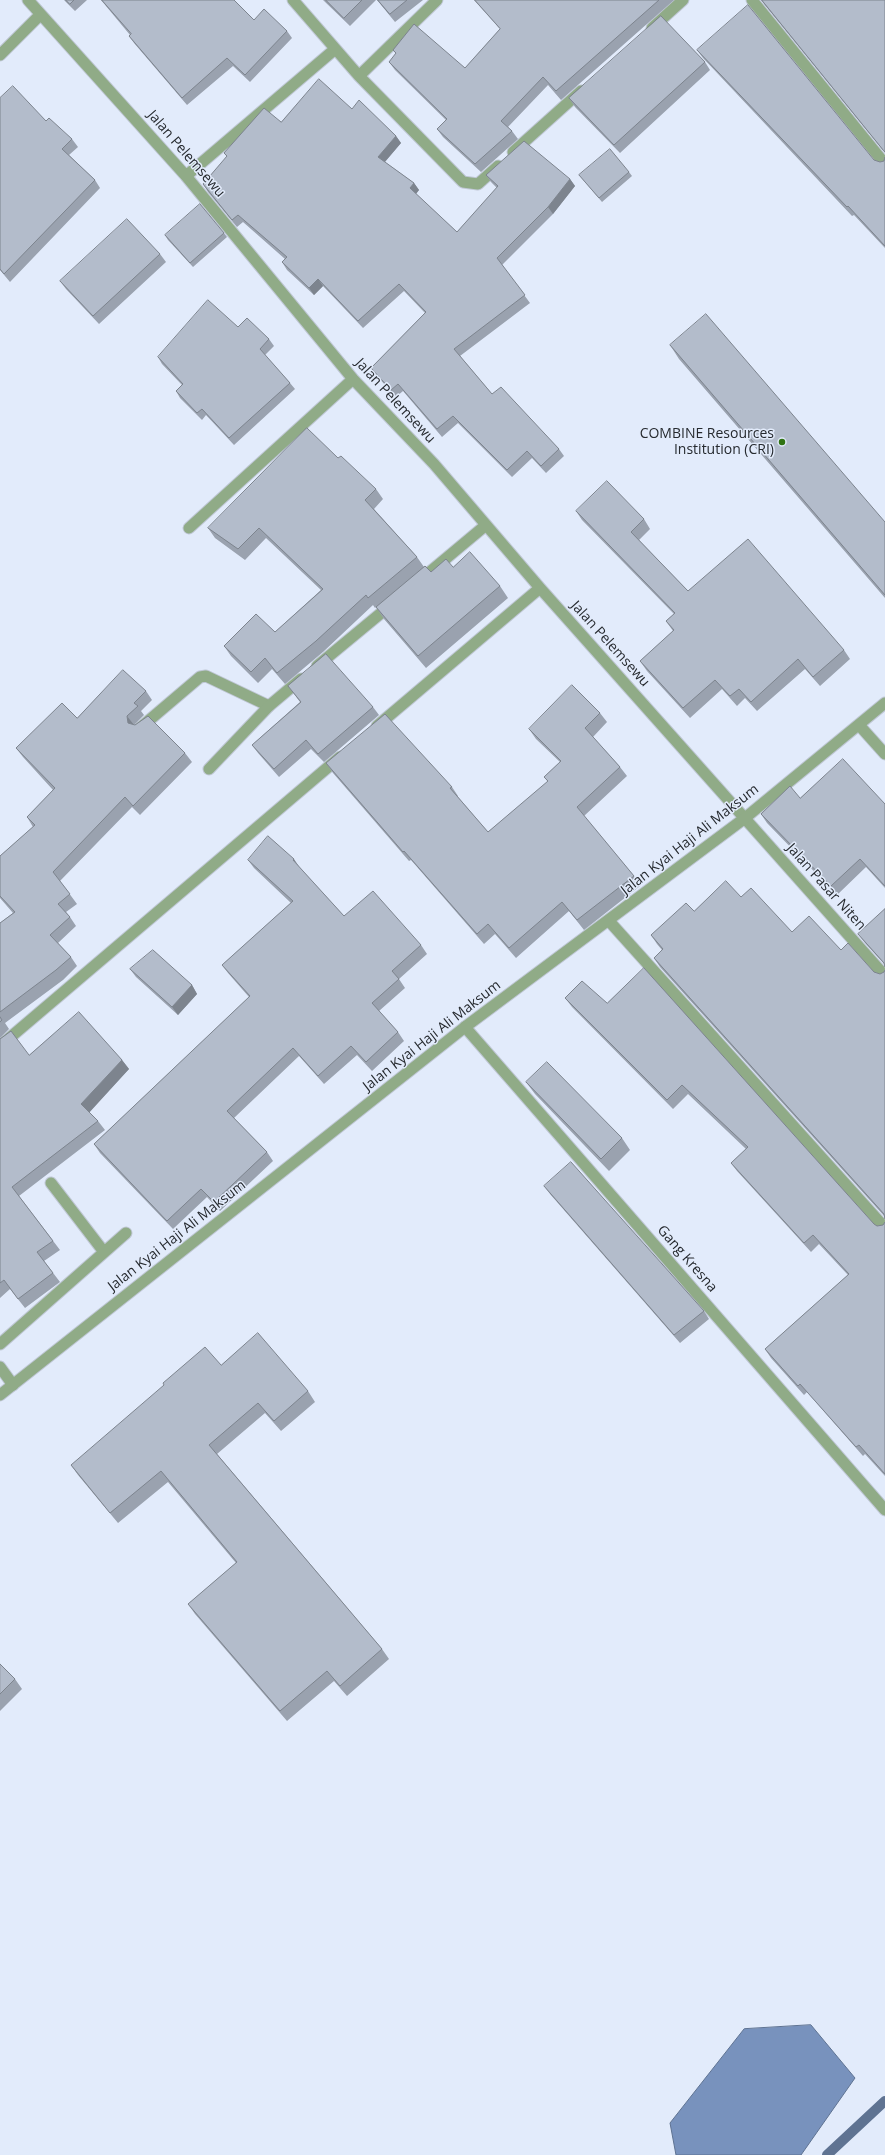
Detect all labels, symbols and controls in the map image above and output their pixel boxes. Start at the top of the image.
street label: Jalan Pelemsewu [144,107,228,201]
street label: Jalan Pelemsewu [351,355,439,447]
place label: COMBINE Resources Institution (CRI) [640,426,774,458]
marker: COMBINE Resources Institution (CRI) [777,437,787,447]
street label: Jalan Pelemsewu [567,598,653,690]
street label: Jalan Kyai Haji Ali Maksum [618,781,762,899]
street label: Jalan Pasar Niten [783,840,869,934]
street label: Jalan Kyai Haji Ali Maksum [360,977,504,1095]
street label: Jalan Kyai Haji Ali Maksum [105,1177,249,1295]
street label: Gang Kresna [653,1222,721,1296]

